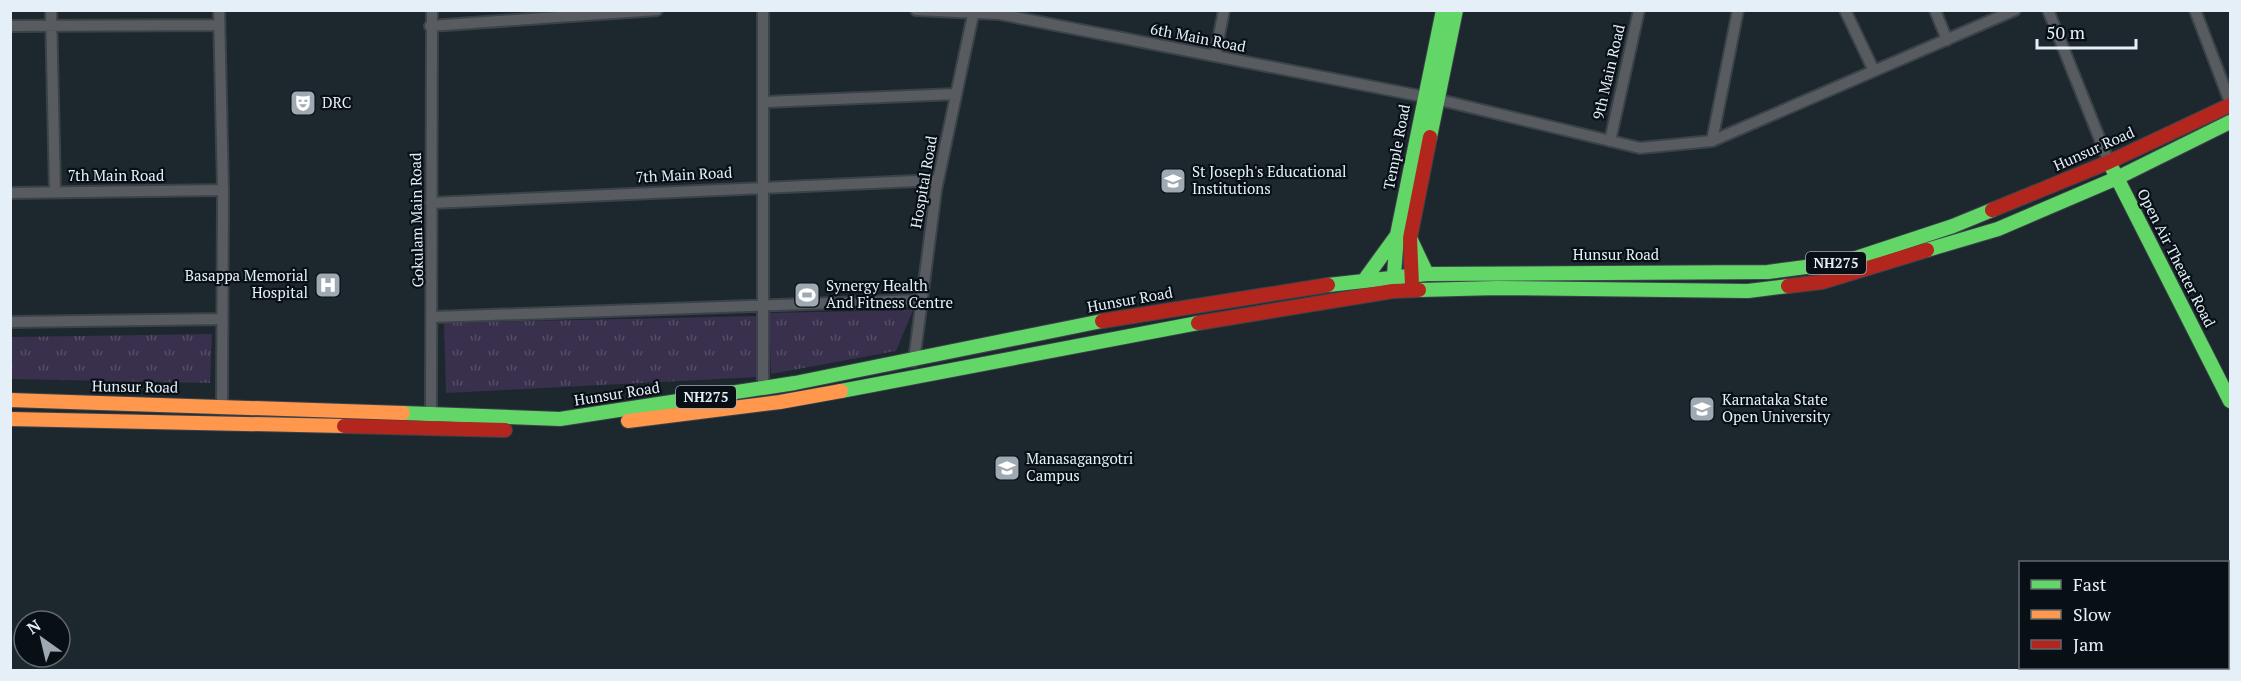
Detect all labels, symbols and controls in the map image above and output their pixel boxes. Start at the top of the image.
scale bar [2037,12,2136,50]
street label: 6th Main Road [1149,18,1248,56]
text: 50 m [2046,20,2086,44]
street label: 9th Main Road [1587,22,1629,121]
theatre icon: DRC [288,88,318,118]
place label: DRC [322,92,351,112]
street label: Temple Road [1378,102,1414,191]
street label: Hunsur Road [2050,121,2137,175]
street label: Hospital Road [905,134,941,230]
street label: Gokulam Main Road [405,152,427,288]
street label: 7th Main Road [635,161,733,187]
place label: St Joseph's Educational Institutions [1192,161,1347,198]
street label: 7th Main Road [68,165,164,185]
school or university icon: St Joseph's Educational Institutions [1158,166,1188,196]
street label: Open Air Theater Road [2133,185,2220,330]
street label: Hunsur Road [1573,244,1659,264]
road number: NH275 [1806,252,1866,274]
place label: Basappa Memorial Hospital [185,265,308,302]
hospital icon: Basappa Memorial Hospital [313,270,343,300]
place label: Synergy Health And Fitness Centre [826,275,953,312]
sports icon: Synergy Health And Fitness Centre [792,280,822,310]
street label: Hunsur Road [1086,282,1174,316]
street label: Hunsur Road [92,375,178,397]
street label: Hunsur Road [573,376,661,410]
road number: NH275 [676,386,736,408]
place label: Karnataka State Open University [1722,389,1830,426]
school or university icon: Karnataka State Open University [1687,394,1717,424]
place label: Manasagangotri Campus [1026,448,1133,485]
school or university icon: Manasagangotri Campus [992,453,1022,483]
legend [2019,561,2229,669]
text: Fast [2073,572,2107,596]
text: Slow [2073,602,2112,626]
north arrow [12,609,72,669]
text: N [22,614,45,639]
text: Jam [2073,632,2104,656]

